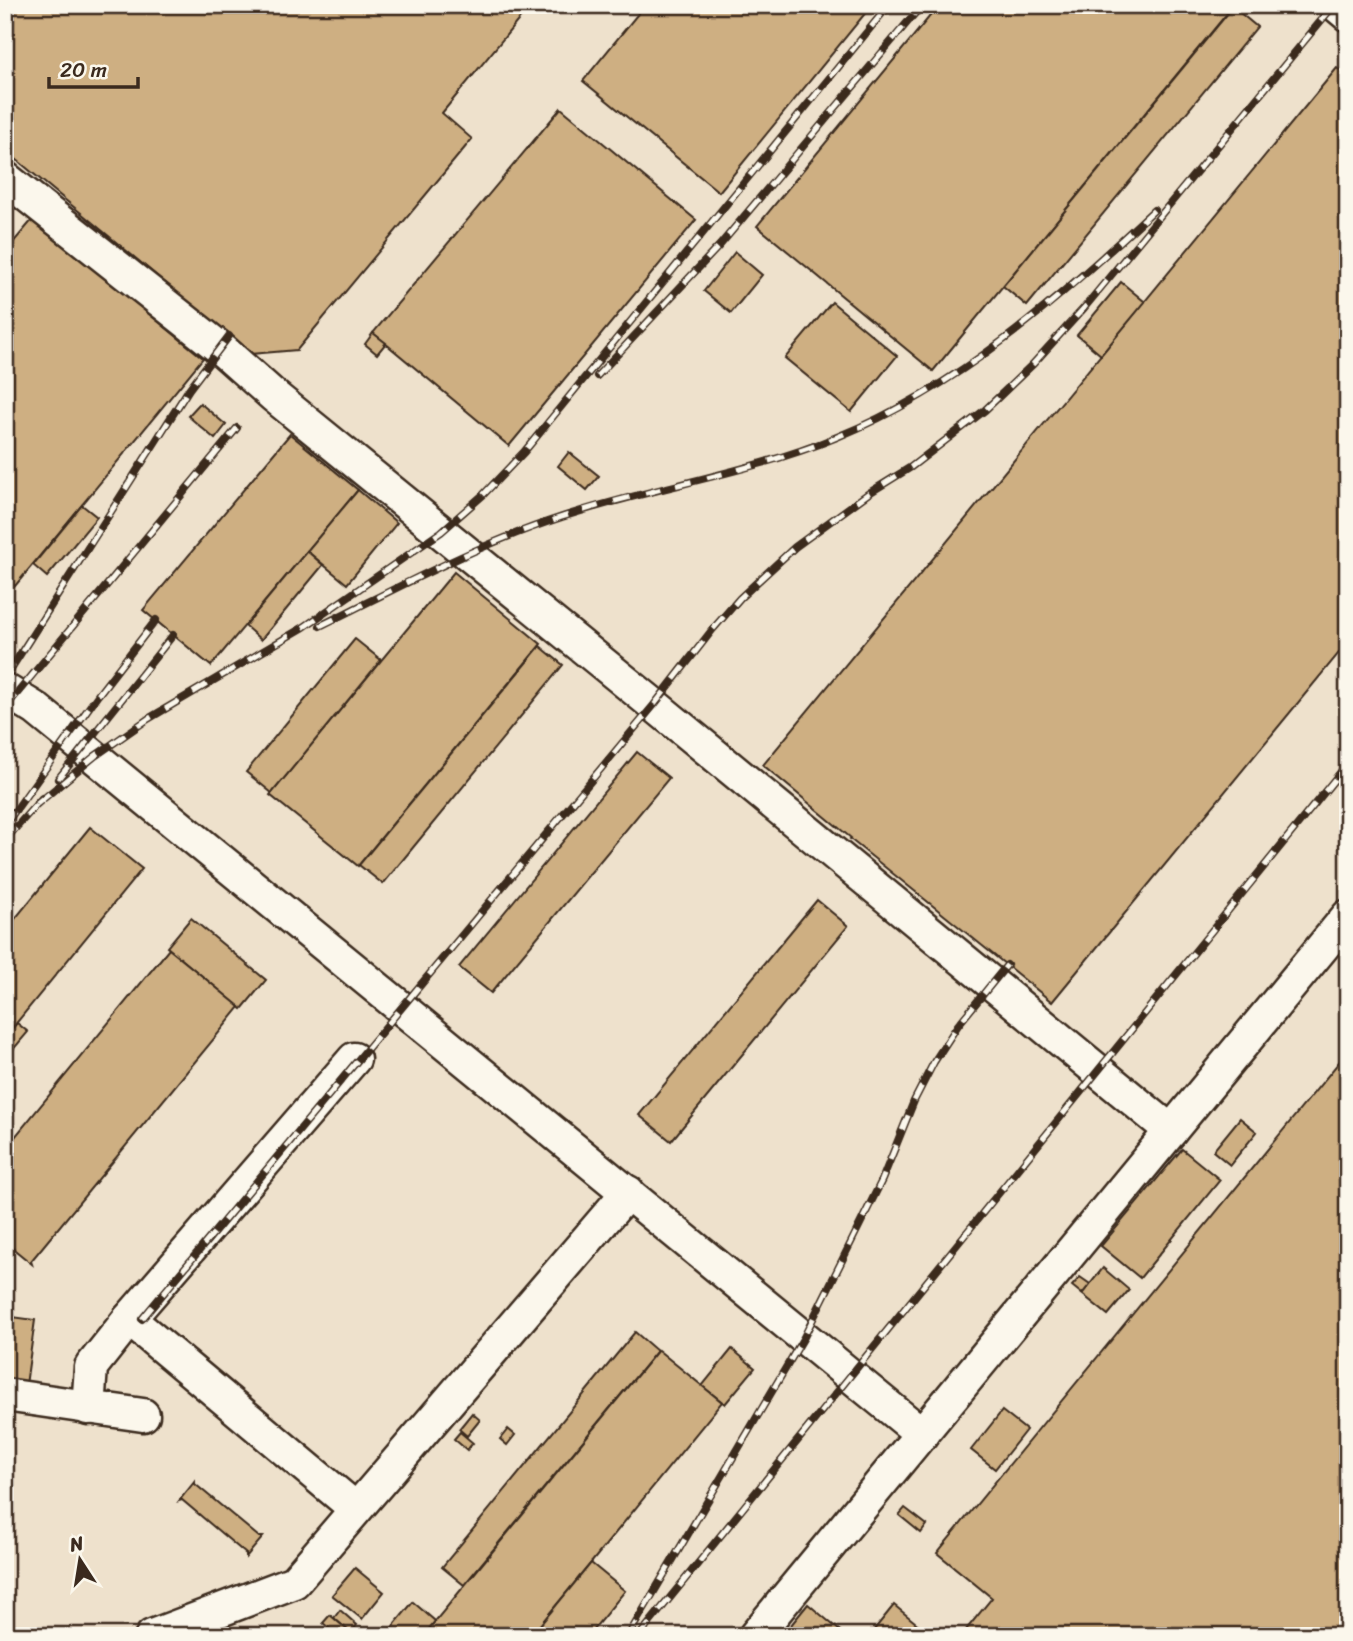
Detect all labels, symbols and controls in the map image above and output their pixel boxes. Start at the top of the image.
scale bar [49,46,138,90]
text: 20 m [60,51,107,89]
north arrow [46,1526,116,1596]
text: N [66,1526,87,1562]

